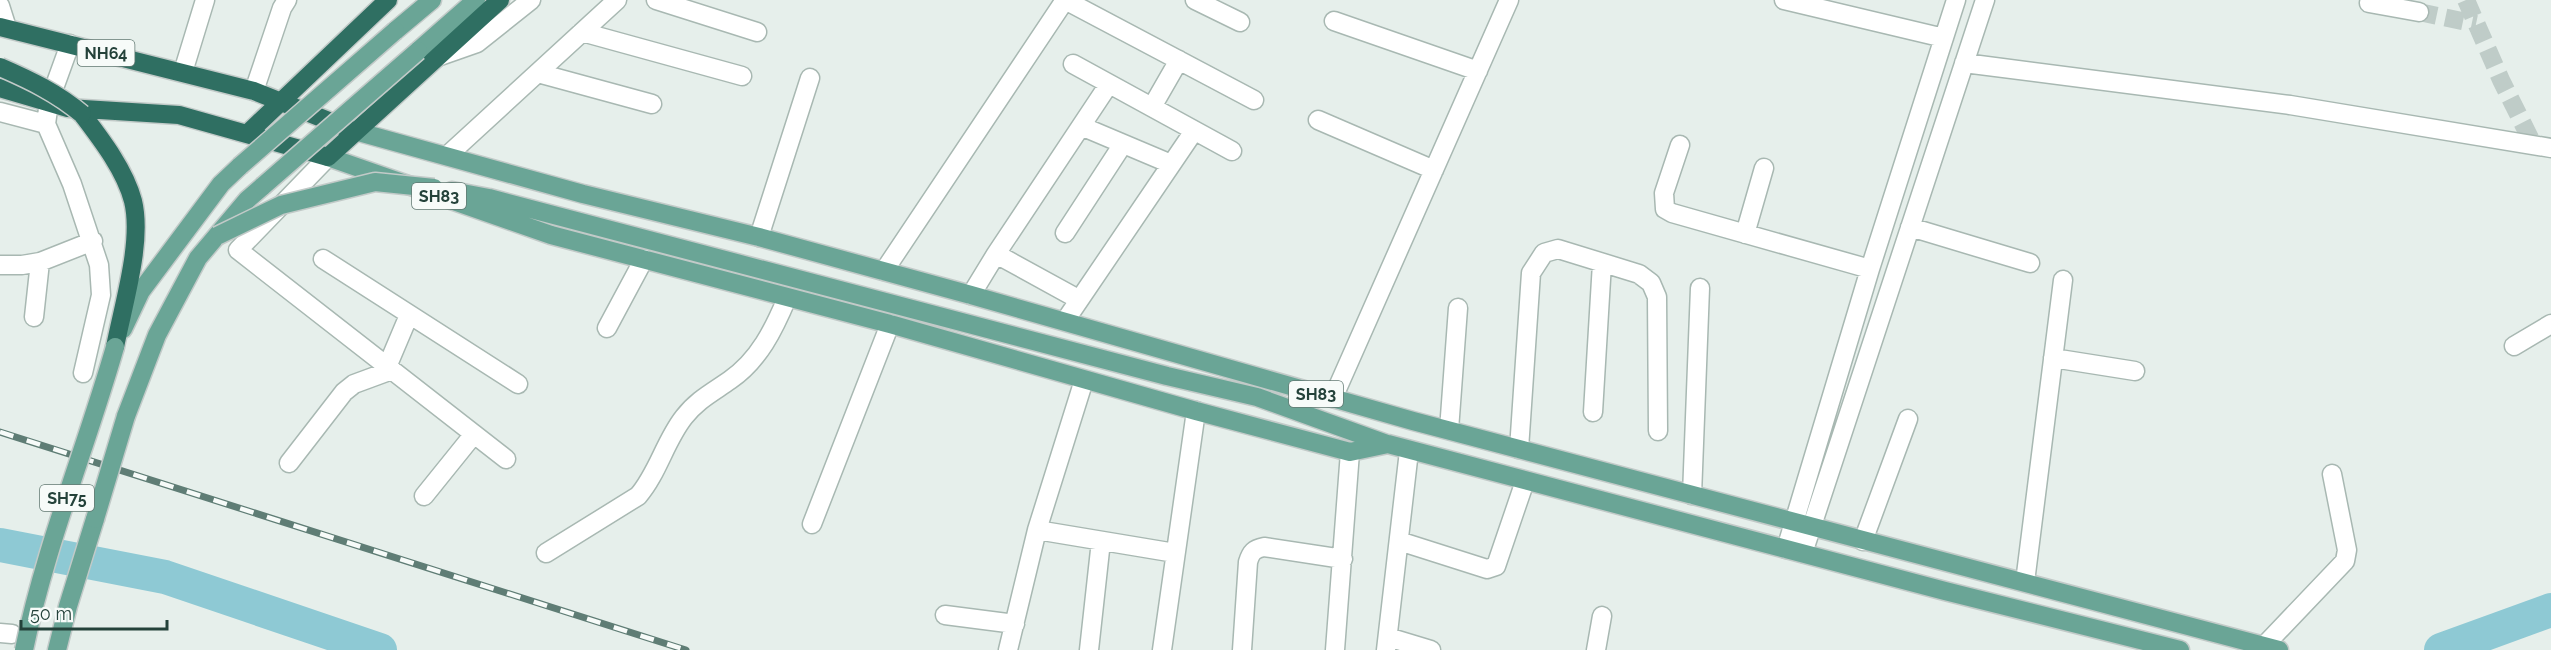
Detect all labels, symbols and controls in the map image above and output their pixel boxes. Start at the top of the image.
road number: NH64 [78,40,134,66]
road number: SH83 [412,183,466,209]
road number: SH83 [1289,381,1343,407]
road number: SH75 [40,485,94,511]
scale bar [21,593,166,631]
text: 50 m [30,603,72,624]

